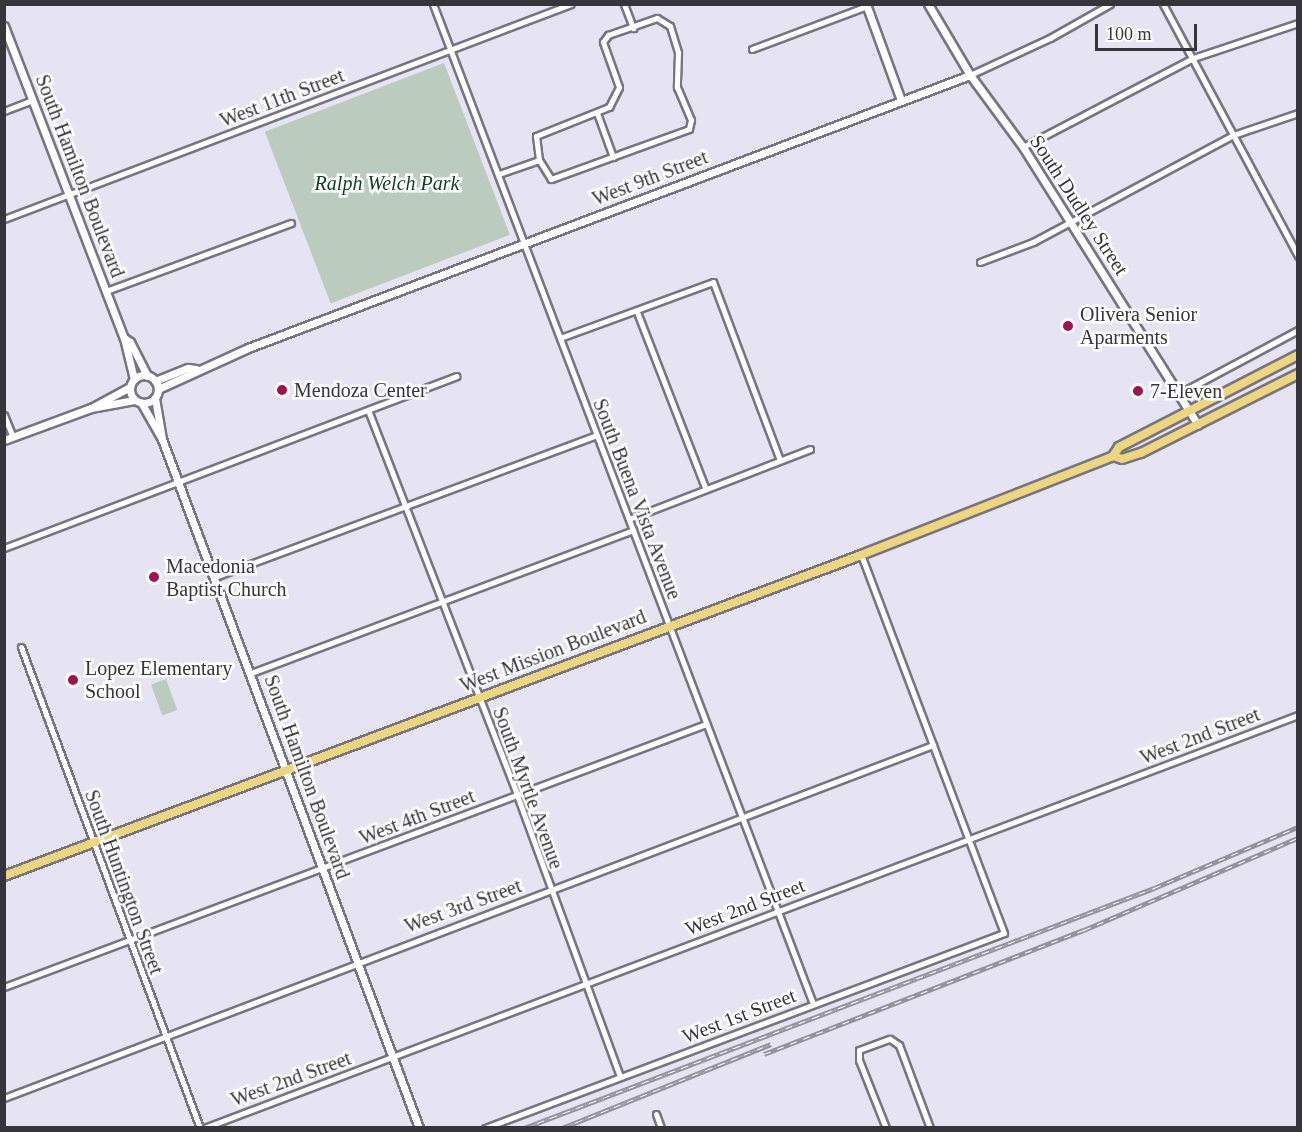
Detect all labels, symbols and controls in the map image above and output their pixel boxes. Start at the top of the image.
scale bar [1098,12,1200,50]
text: 100 m [1106,24,1152,44]
street label: West 11th Street [217,63,347,133]
street label: South Hamilton Boulevard [30,71,130,281]
street label: South Dudley Street [1025,130,1133,280]
street label: West 9th Street [589,145,711,211]
park label: Ralph Welch Park [315,171,459,195]
place label: Olivera Senior Aparments [1080,302,1197,349]
marker: Olivera Senior Aparments [1061,319,1075,333]
place label: Mendoza Center [294,378,427,402]
place label: 7-Eleven [1150,379,1222,403]
marker: Mendoza Center [275,383,289,397]
marker: 7-Eleven [1131,384,1145,398]
street label: South Buena Vista Avenue [587,395,687,603]
place label: Macedonia Baptist Church [166,554,287,601]
marker: Macedonia Baptist Church [147,570,161,584]
street label: West Mission Boulevard [457,604,649,698]
place label: Lopez Elementary School [85,656,232,703]
street label: South Hamilton Boulevard [259,672,355,882]
marker: Lopez Elementary School [66,673,80,687]
street label: West 2nd Street [1137,702,1263,770]
street label: South Myrtle Avenue [487,703,569,873]
street label: West 4th Street [356,784,478,850]
street label: South Huntington Street [79,787,169,977]
street label: West 2nd Street [682,873,808,941]
street label: West 3rd Street [401,874,525,938]
street label: West 1st Street [679,983,799,1049]
street label: West 2nd Street [228,1046,354,1112]

